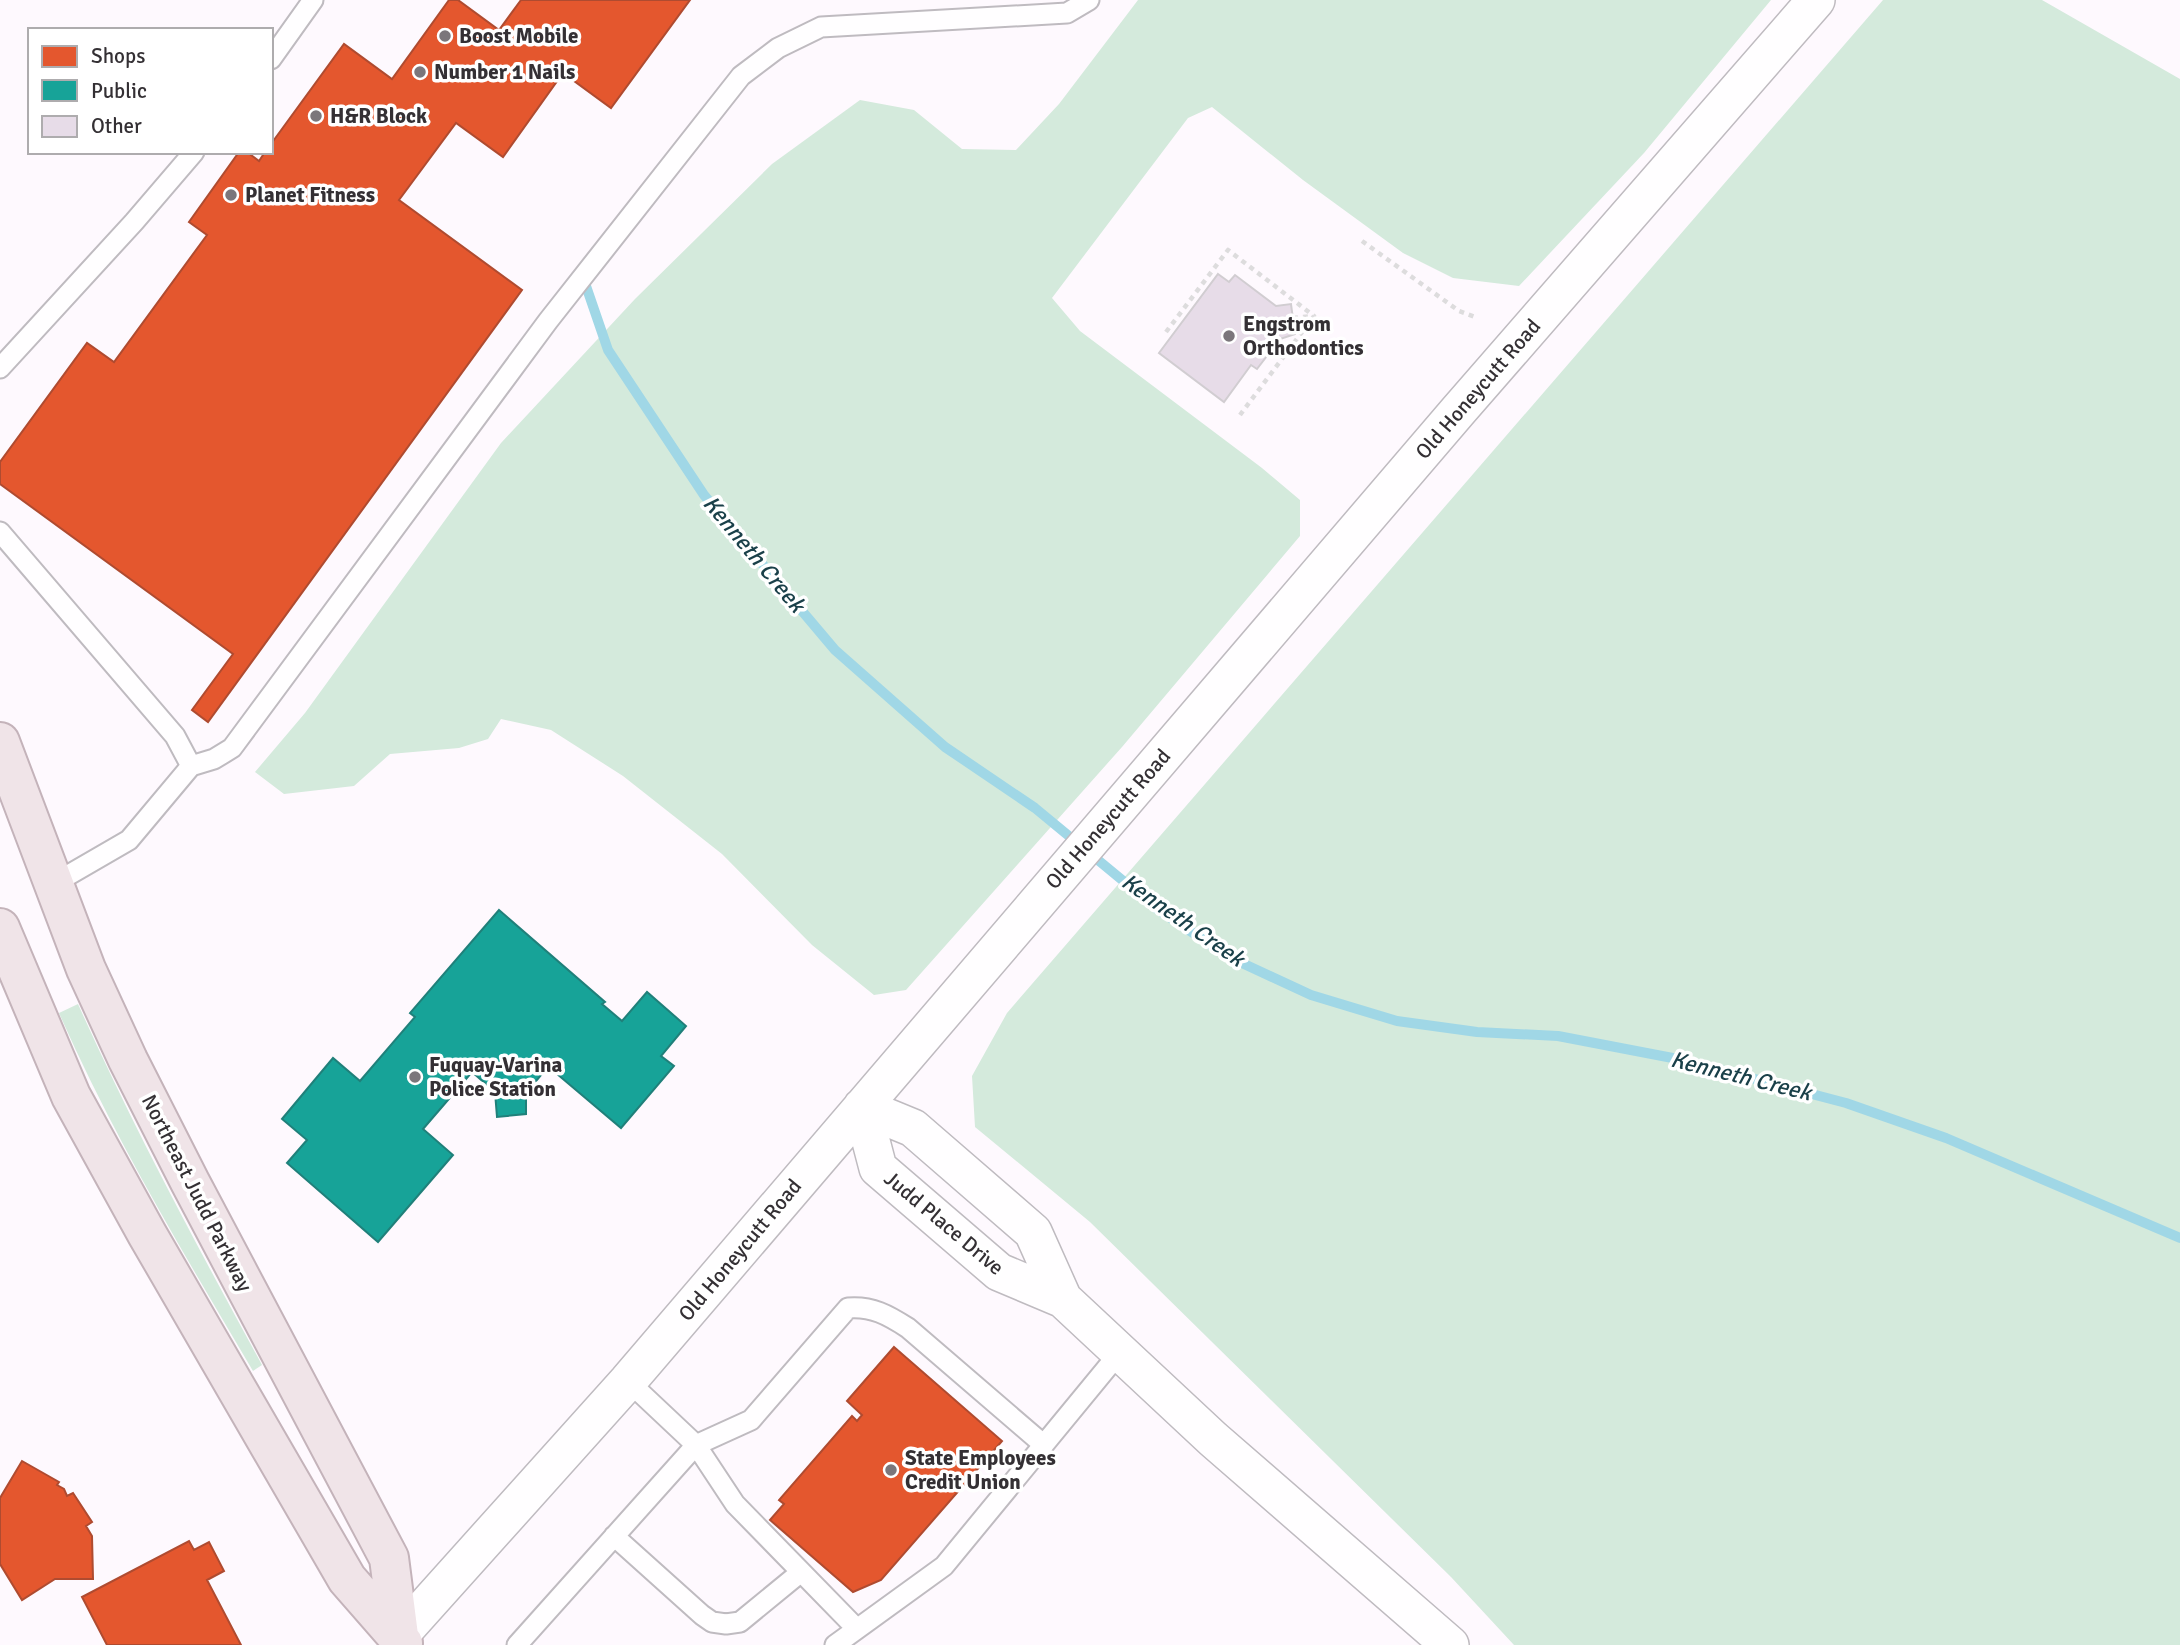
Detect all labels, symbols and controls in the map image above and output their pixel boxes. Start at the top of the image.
place label: Boost Mobile [459,23,578,49]
legend [28,28,273,154]
marker: Boost Mobile [437,28,453,44]
text: Shops [91,43,145,69]
place label: Number 1 Nails [434,59,575,85]
marker: Number 1 Nails [412,64,428,80]
text: Public [91,78,147,104]
place label: H&R Block [330,103,427,129]
marker: H&R Block [308,108,324,124]
text: Other [91,113,142,139]
place label: Planet Fitness [245,182,375,208]
marker: Planet Fitness [223,187,239,203]
place label: Engstrom Orthodontics [1243,311,1364,361]
street label: Old Honeycutt Road [1410,313,1546,465]
marker: Engstrom Orthodontics [1221,328,1237,344]
water label: Kenneth Creek [697,490,813,620]
street label: Old Honeycutt Road [1040,743,1176,895]
water label: Kenneth Creek [1116,867,1252,974]
water label: Kenneth Creek [1668,1045,1817,1108]
place label: Fuquay-Varina Police Station [429,1052,562,1102]
marker: Fuquay-Varina Police Station [407,1069,423,1085]
street label: Northeast Judd Parkway [136,1090,258,1296]
street label: Judd Place Drive [879,1165,1009,1281]
street label: Old Honeycutt Road [673,1174,807,1326]
place label: State Employees Credit Union [905,1445,1056,1495]
marker: State Employees Credit Union [883,1462,899,1478]

